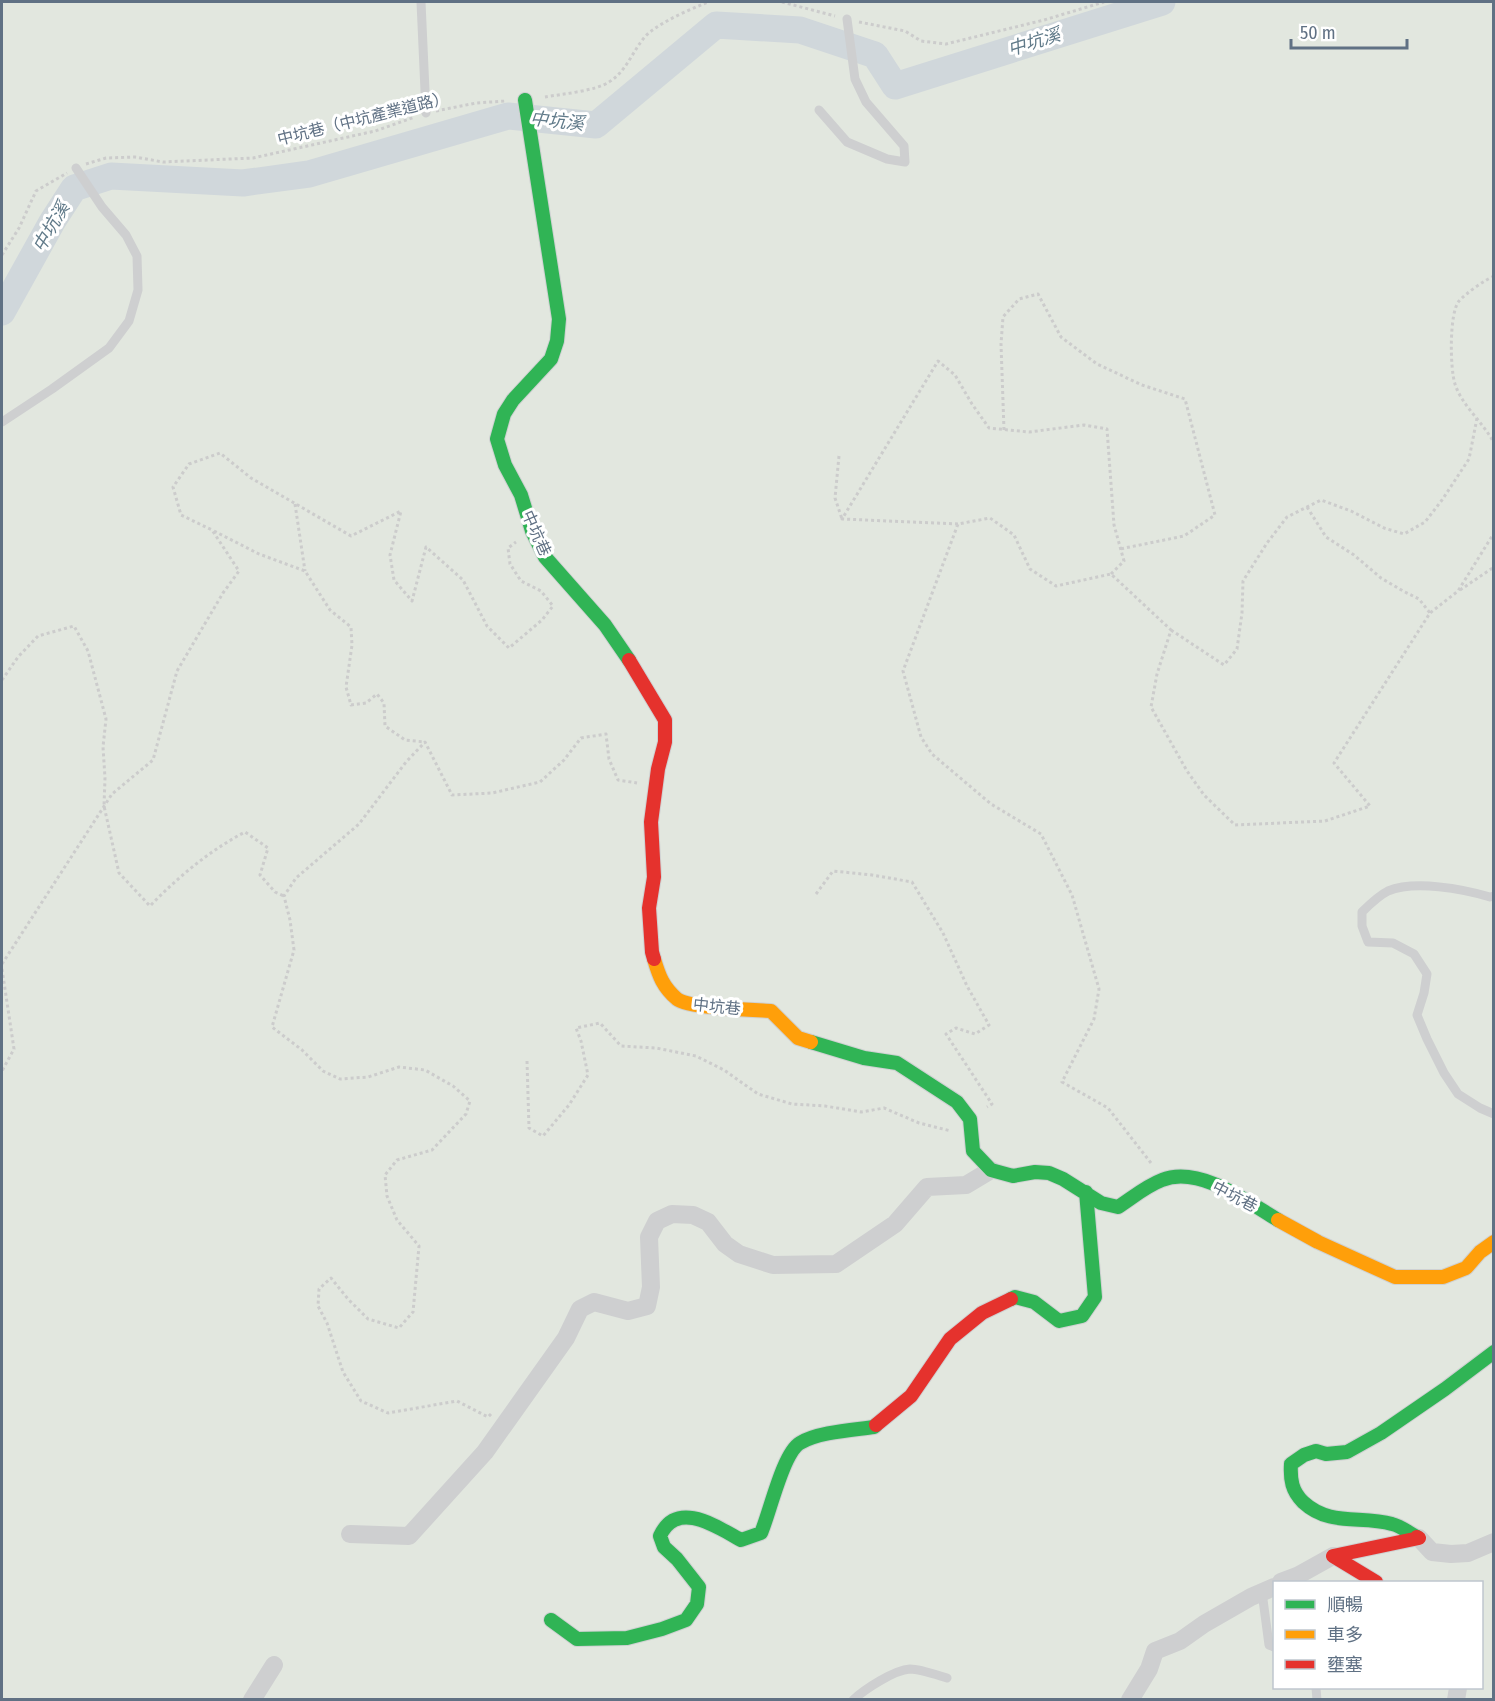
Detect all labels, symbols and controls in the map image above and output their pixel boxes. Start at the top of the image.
scale bar [1291,12,1406,50]
text: 50 m [1300,22,1336,44]
water label: 中坑溪 [1005,23,1066,60]
street label: 中坑巷（中坑產業道路） [275,88,451,149]
water label: 中坑溪 [529,107,588,135]
water label: 中坑溪 [28,196,76,256]
street label: 中坑巷 [518,507,555,559]
street label: 中坑巷 [692,995,742,1018]
street label: 中坑巷 [1209,1177,1260,1216]
legend [1273,1581,1483,1689]
text: 順暢 [1327,1594,1363,1616]
text: 車多 [1327,1624,1363,1646]
text: 壅塞 [1327,1654,1363,1676]

